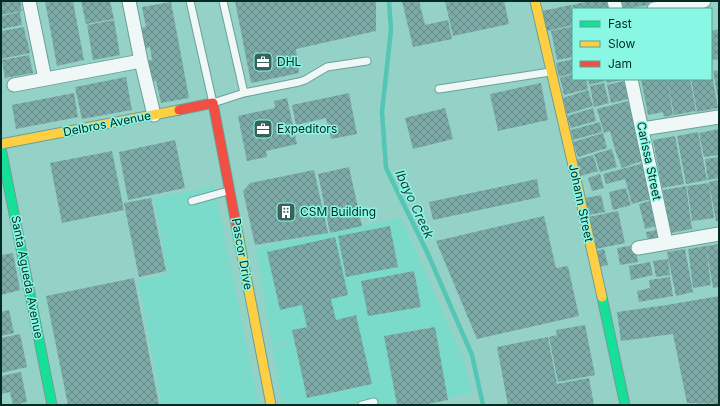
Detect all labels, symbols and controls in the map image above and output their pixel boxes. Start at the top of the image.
legend [572,8,712,80]
text: Fast [608,16,632,31]
text: Slow [608,36,636,51]
office icon: DHL [252,51,274,73]
place label: DHL [277,54,302,69]
text: Jam [608,56,632,71]
street label: Delbros Avenue [62,108,152,139]
office icon: Expeditors [252,118,274,140]
street label: Carissa Street [634,120,665,202]
place label: Expeditors [277,121,337,136]
street label: Johann Street [566,163,597,243]
water label: Ibayo Creek [392,167,438,242]
building icon: CSM Building [275,201,297,223]
place label: CSM Building [300,204,376,219]
street label: Santa Agueda Avenue [8,214,47,340]
street label: Pascor Drive [229,217,256,291]

